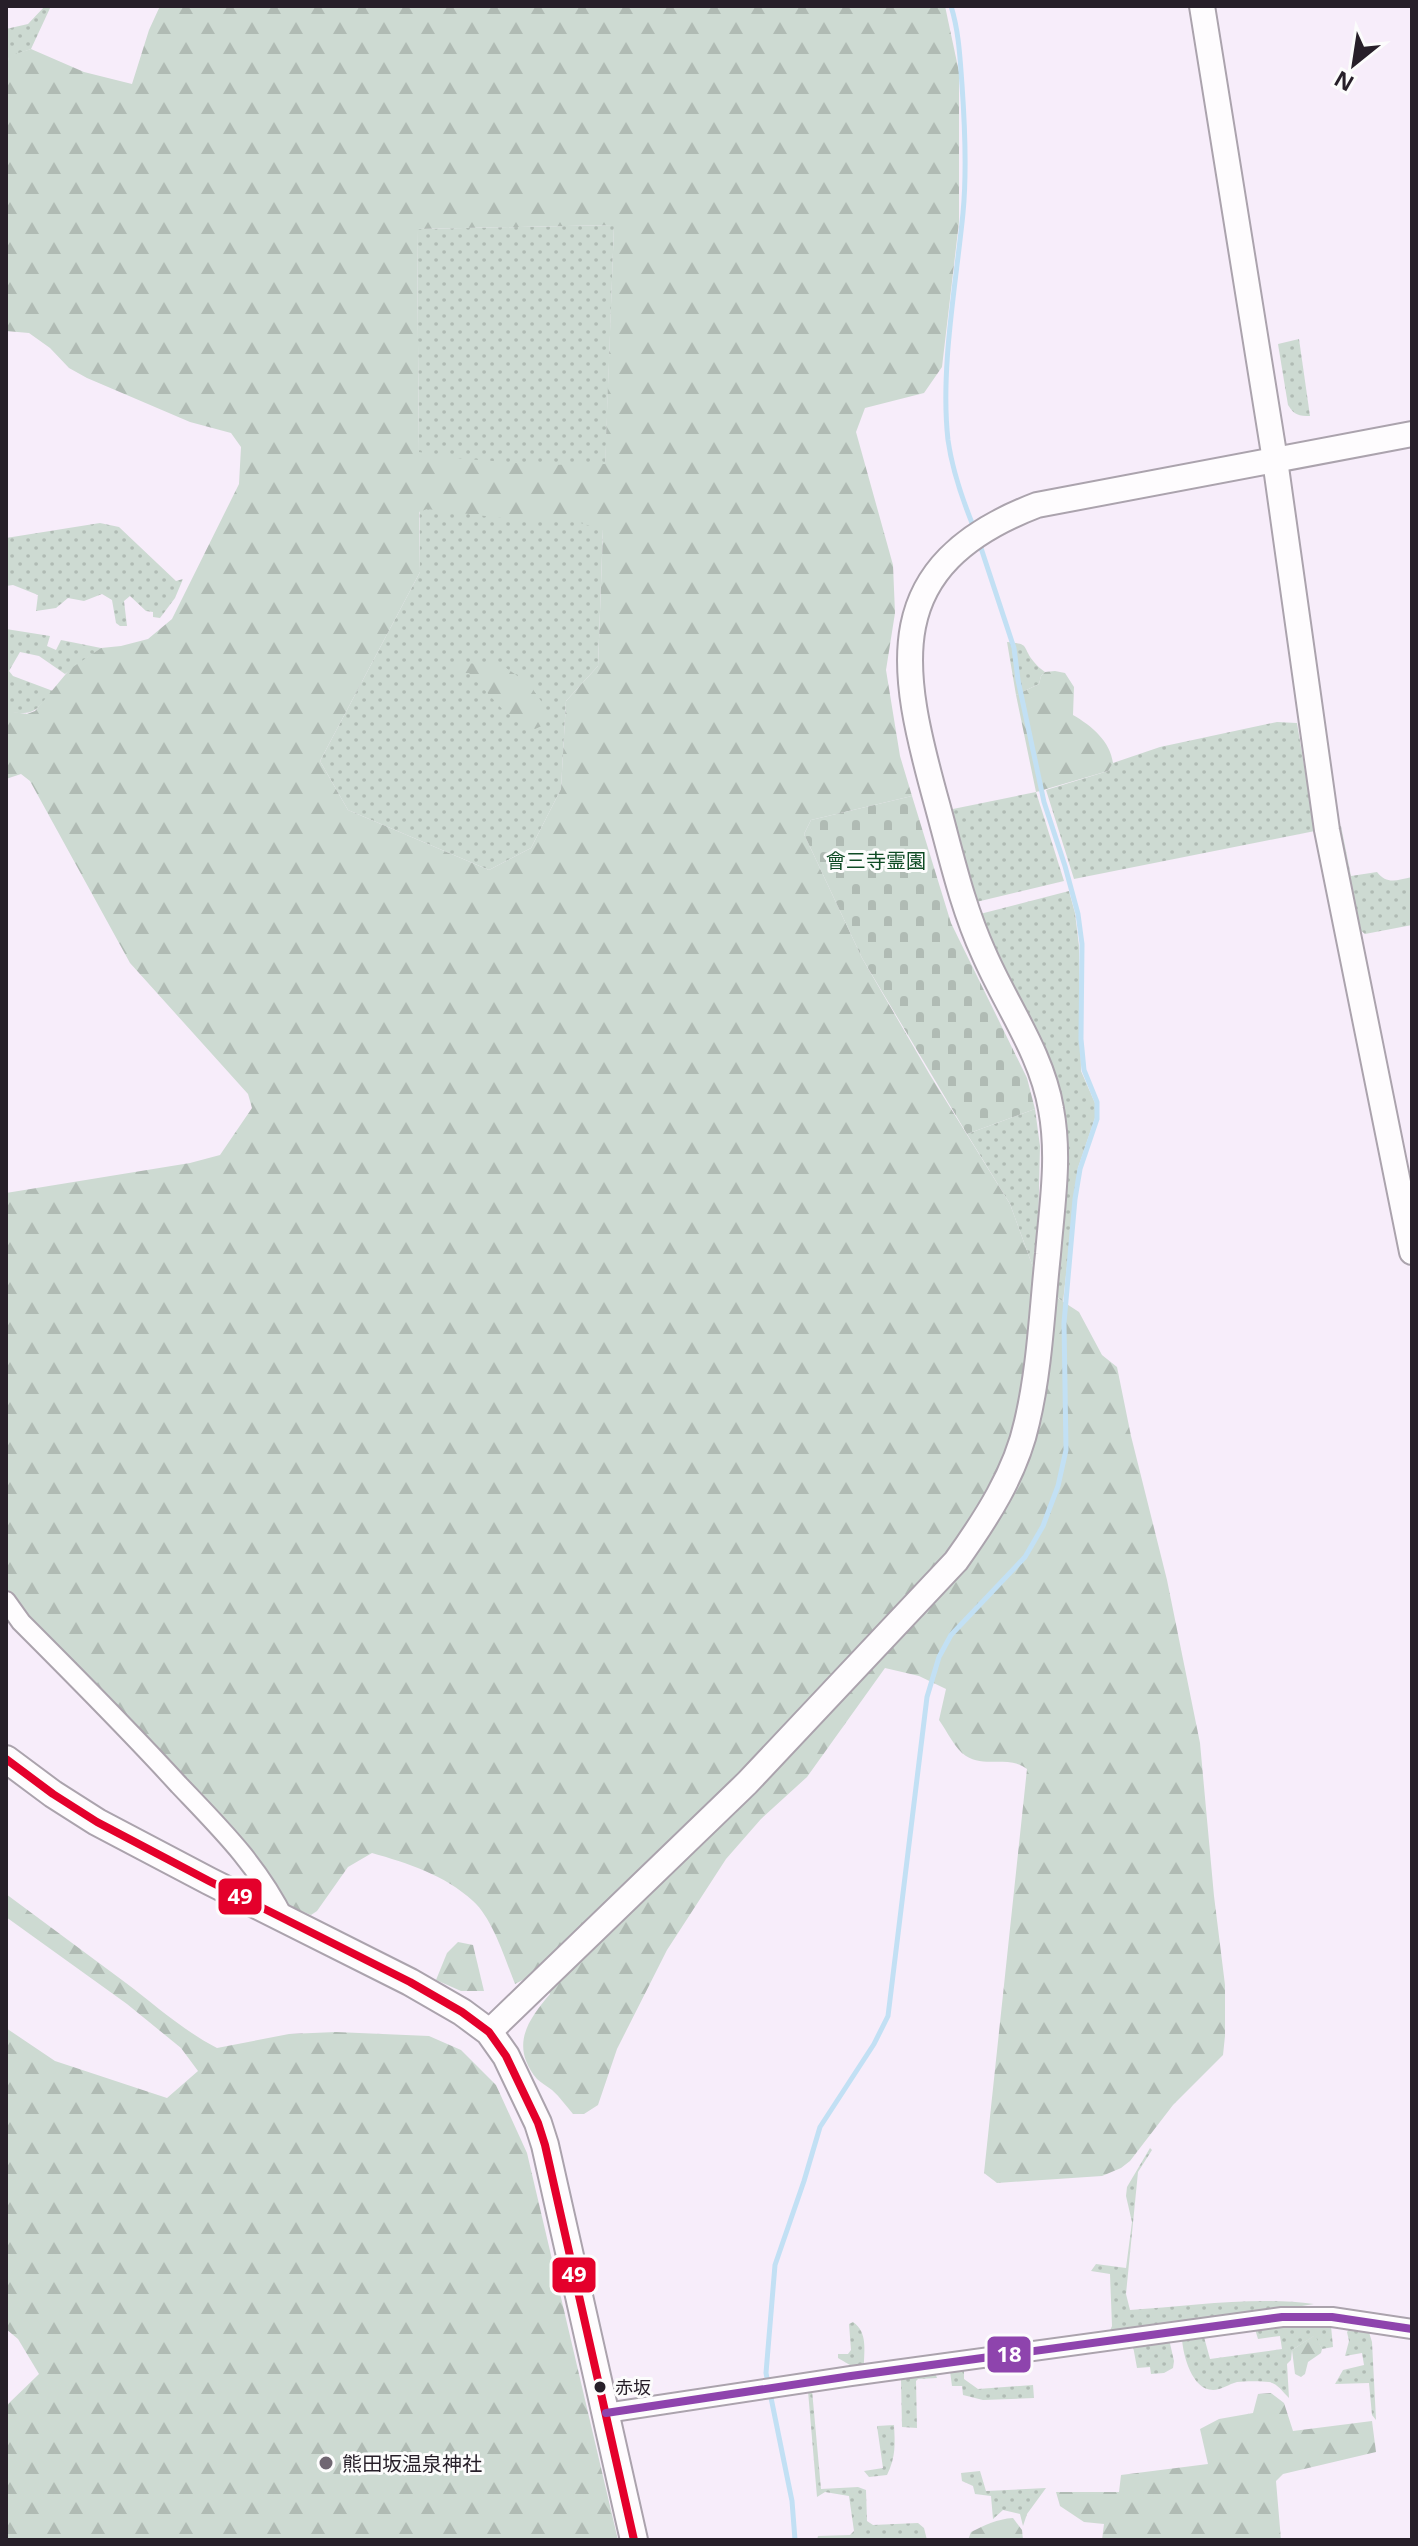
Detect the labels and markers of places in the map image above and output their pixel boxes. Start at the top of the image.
place label: 赤坂 [615,2375,651,2399]
marker: 赤坂 [592,2379,608,2395]
place label: 熊田坂温泉神社 [342,2450,482,2477]
marker: 熊田坂温泉神社 [317,2454,335,2472]

